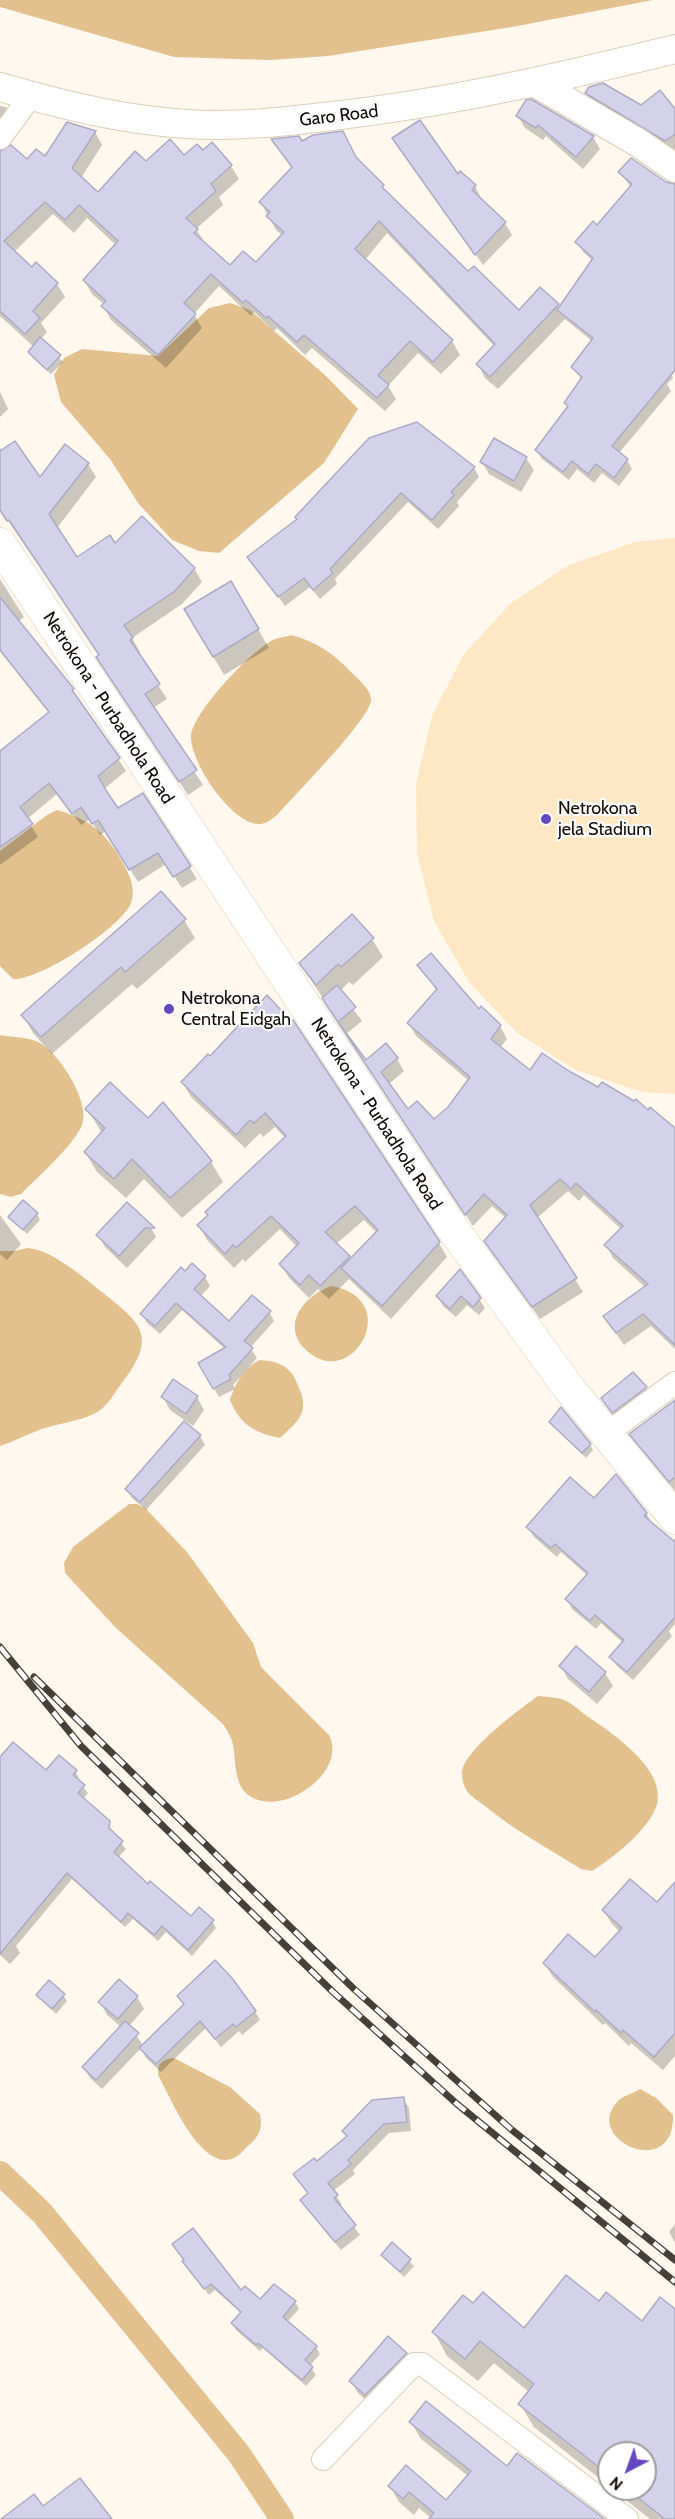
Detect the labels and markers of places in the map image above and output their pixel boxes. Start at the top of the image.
place label: Netrokona jela Stadium [558,798,652,840]
marker: Netrokona jela Stadium [539,812,553,826]
place label: Netrokona Central Eidgah [181,988,291,1030]
marker: Netrokona Central Eidgah [162,1002,176,1016]

